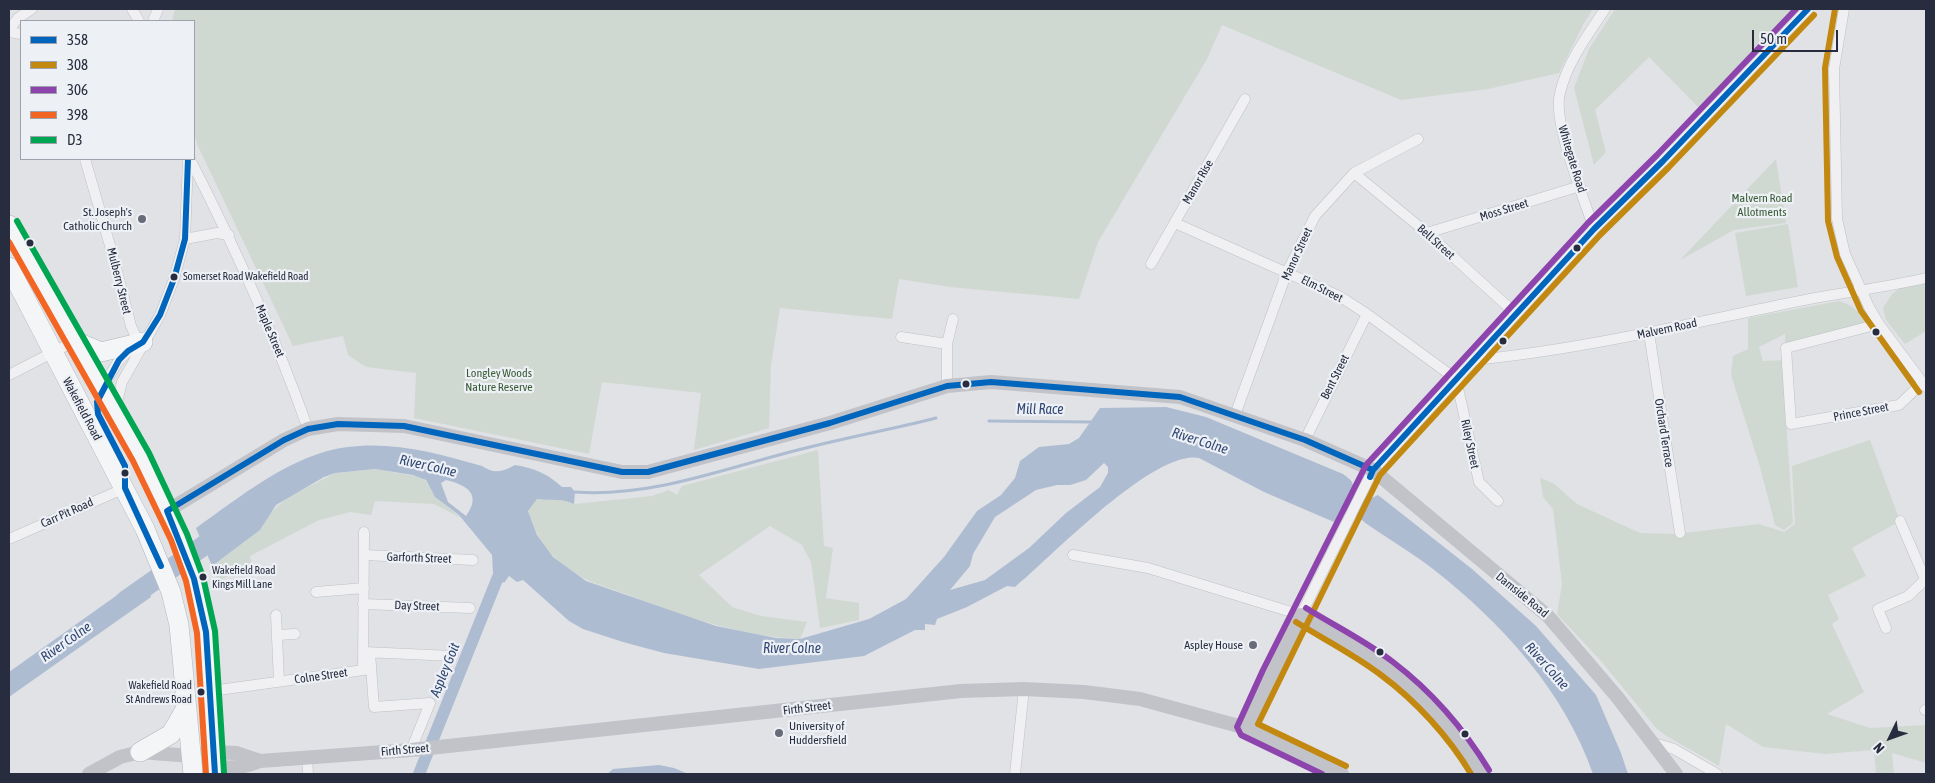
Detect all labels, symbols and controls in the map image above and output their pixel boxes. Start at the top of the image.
legend [20,20,195,160]
scale bar [1755,20,1841,52]
text: 50 m [1760,30,1787,47]
text: 358 [67,31,88,48]
text: 308 [67,56,88,73]
text: 306 [67,81,88,98]
text: 398 [67,106,88,123]
street label: Whitegate Road [1555,123,1589,195]
text: D3 [67,131,82,148]
street label: Manor Rise [1180,157,1216,207]
park label: Malvern Road Allotments [1732,191,1792,219]
street label: Moss Street [1478,196,1530,224]
place label: St. Joseph's Catholic Church [63,205,132,233]
marker: St. Joseph's Catholic Church [136,213,148,225]
street label: Bell Street [1414,221,1458,263]
street label: Manor Street [1279,225,1315,283]
unlabelled marker [25,238,35,248]
unlabelled marker [1572,243,1582,253]
street label: Mulberry Street [104,246,134,316]
place label: Somerset Road Wakefield Road [183,270,308,284]
marker: Somerset Road Wakefield Road [169,272,179,282]
street label: Elm Street [1299,272,1345,306]
street label: Maple Street [252,303,288,359]
street label: Malvern Road [1636,316,1698,342]
unlabelled marker [1871,327,1881,337]
unlabelled marker [1498,336,1508,346]
street label: Bent Street [1318,352,1352,402]
park label: Longley Woods Nature Reserve [465,366,533,394]
street label: Wakefield Road [59,375,105,443]
unlabelled marker [961,379,971,389]
street label: Orchard Terrace [1651,398,1677,468]
street label: Prince Street [1832,400,1890,424]
water label: Mill Race [1017,402,1063,418]
street label: Riley Street [1458,418,1482,470]
water label: River Colne [1170,424,1230,458]
water label: River Colne [398,451,458,481]
unlabelled marker [120,468,130,478]
street label: Carr Pit Road [38,495,96,531]
street label: Garforth Street [386,550,452,566]
place label: Wakefield Road Kings Mill Lane [212,564,275,590]
street label: Damside Road [1493,569,1551,621]
marker: Wakefield Road Kings Mill Lane [198,572,208,582]
street label: Day Street [394,598,440,614]
water label: River Colne [37,618,95,666]
place label: Aspley House [1184,638,1243,652]
marker: Aspley House [1247,639,1259,651]
water label: River Colne [1521,639,1573,693]
water label: Aspley Goit [427,640,463,700]
water label: River Colne [763,641,821,657]
unlabelled marker [1375,647,1385,657]
street label: Colne Street [294,665,348,687]
place label: Wakefield Road St Andrews Road [126,679,192,705]
marker: Wakefield Road St Andrews Road [196,687,206,697]
street label: Firth Street [782,698,832,718]
north arrow [1865,713,1915,763]
place label: University of Huddersfield [789,719,847,747]
marker: University of Huddersfield [773,727,785,739]
unlabelled marker [1460,729,1470,739]
text: N [1870,740,1888,756]
street label: Firth Street [380,741,430,759]

